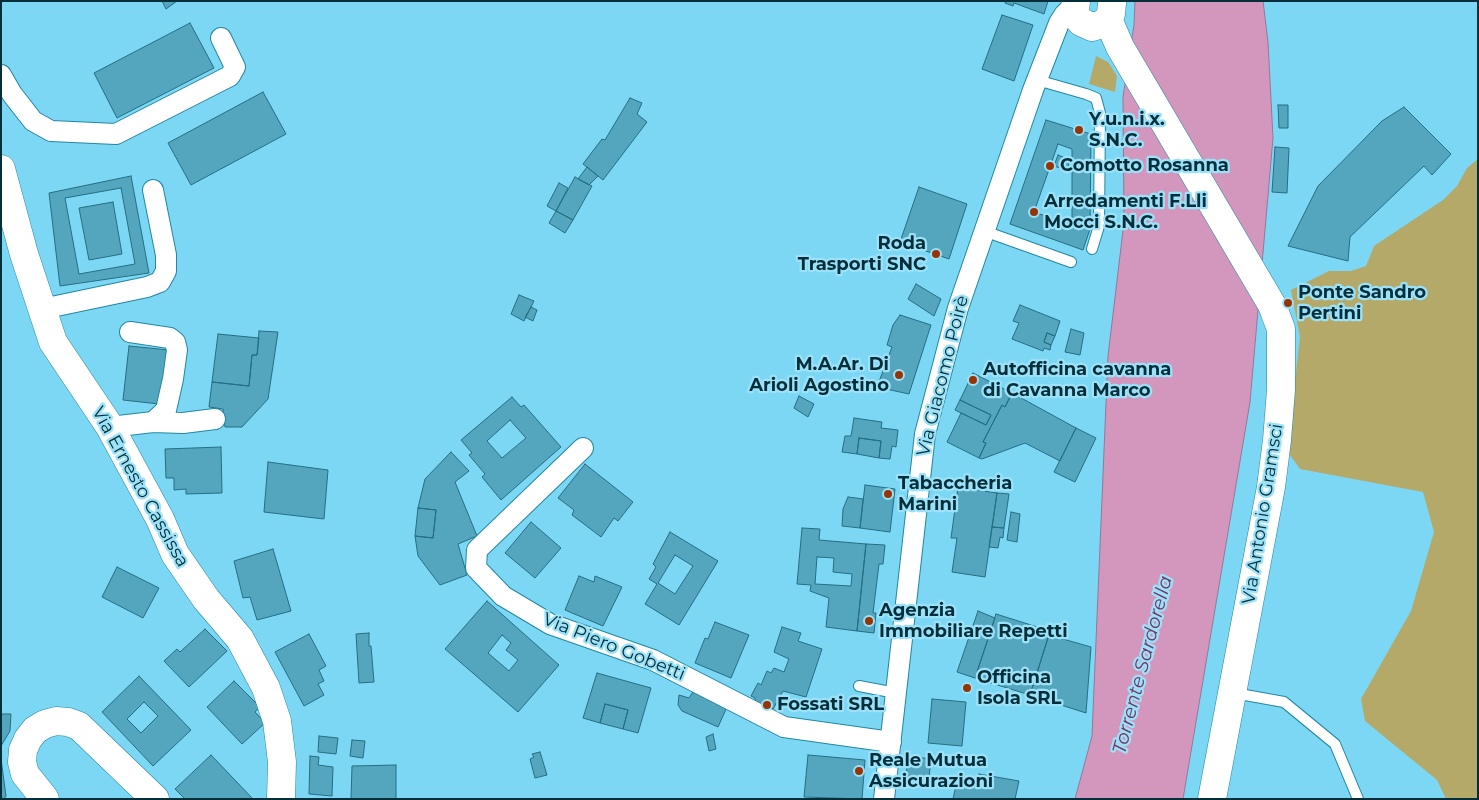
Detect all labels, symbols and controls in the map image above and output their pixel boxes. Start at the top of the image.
place label: Y.u.n.i.x. S.N.C. [1089,109,1165,152]
marker: Y.u.n.i.x. S.N.C. [1073,124,1085,136]
place label: Comotto Rosanna [1060,155,1229,177]
marker: Comotto Rosanna [1044,160,1056,172]
place label: Arredamenti F.Lli Mocci S.N.C. [1044,191,1207,233]
marker: Arredamenti F.Lli Mocci S.N.C. [1028,206,1040,218]
place label: Roda Trasporti SNC [798,233,926,276]
marker: Roda Trasporti SNC [930,248,942,260]
place label: Ponte Sandro Pertini [1298,282,1426,324]
street label: Via Giacomo Poirè [913,293,973,459]
marker: Ponte Sandro Pertini [1282,297,1294,309]
place label: M.A.Ar. Di Arioli Agostino [749,354,889,396]
place label: Autofficina cavanna di Cavanna Marco [983,359,1171,402]
marker: M.A.Ar. Di Arioli Agostino [893,369,905,381]
marker: Autofficina cavanna di Cavanna Marco [967,374,979,386]
street label: Via Ernesto Cassissa [87,403,193,571]
street label: Via Antonio Gramsci [1238,422,1288,606]
place label: Tabaccheria Marini [898,473,1012,516]
marker: Tabaccheria Marini [882,488,894,500]
water label: Torrente Sardorella [1108,573,1178,757]
place label: Agenzia Immobiliare Repetti [879,600,1068,642]
street label: Via Piero Gobetti [540,609,688,685]
marker: Agenzia Immobiliare Repetti [863,615,875,627]
place label: Officina Isola SRL [977,667,1061,710]
marker: Officina Isola SRL [961,682,973,694]
place label: Fossati SRL [777,694,884,716]
marker: Fossati SRL [761,699,773,711]
place label: Reale Mutua Assicurazioni [869,750,993,792]
marker: Reale Mutua Assicurazioni [853,765,865,777]

